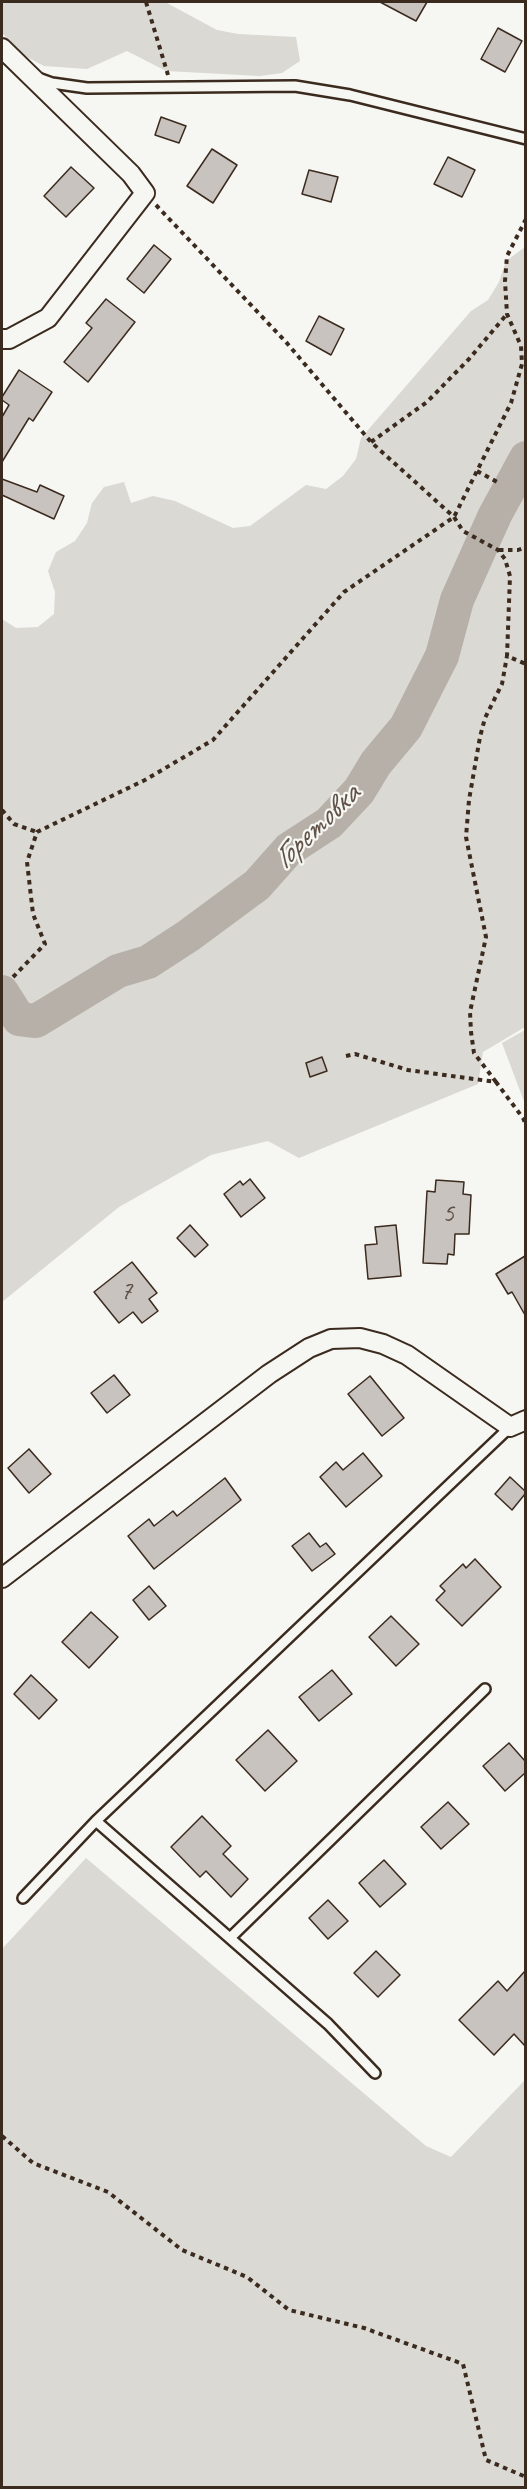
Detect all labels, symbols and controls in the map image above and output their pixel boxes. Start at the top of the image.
water label: Горетовка [265,776,369,878]
house number: 5 [442,1198,454,1230]
house number: 7 [120,1276,132,1308]

